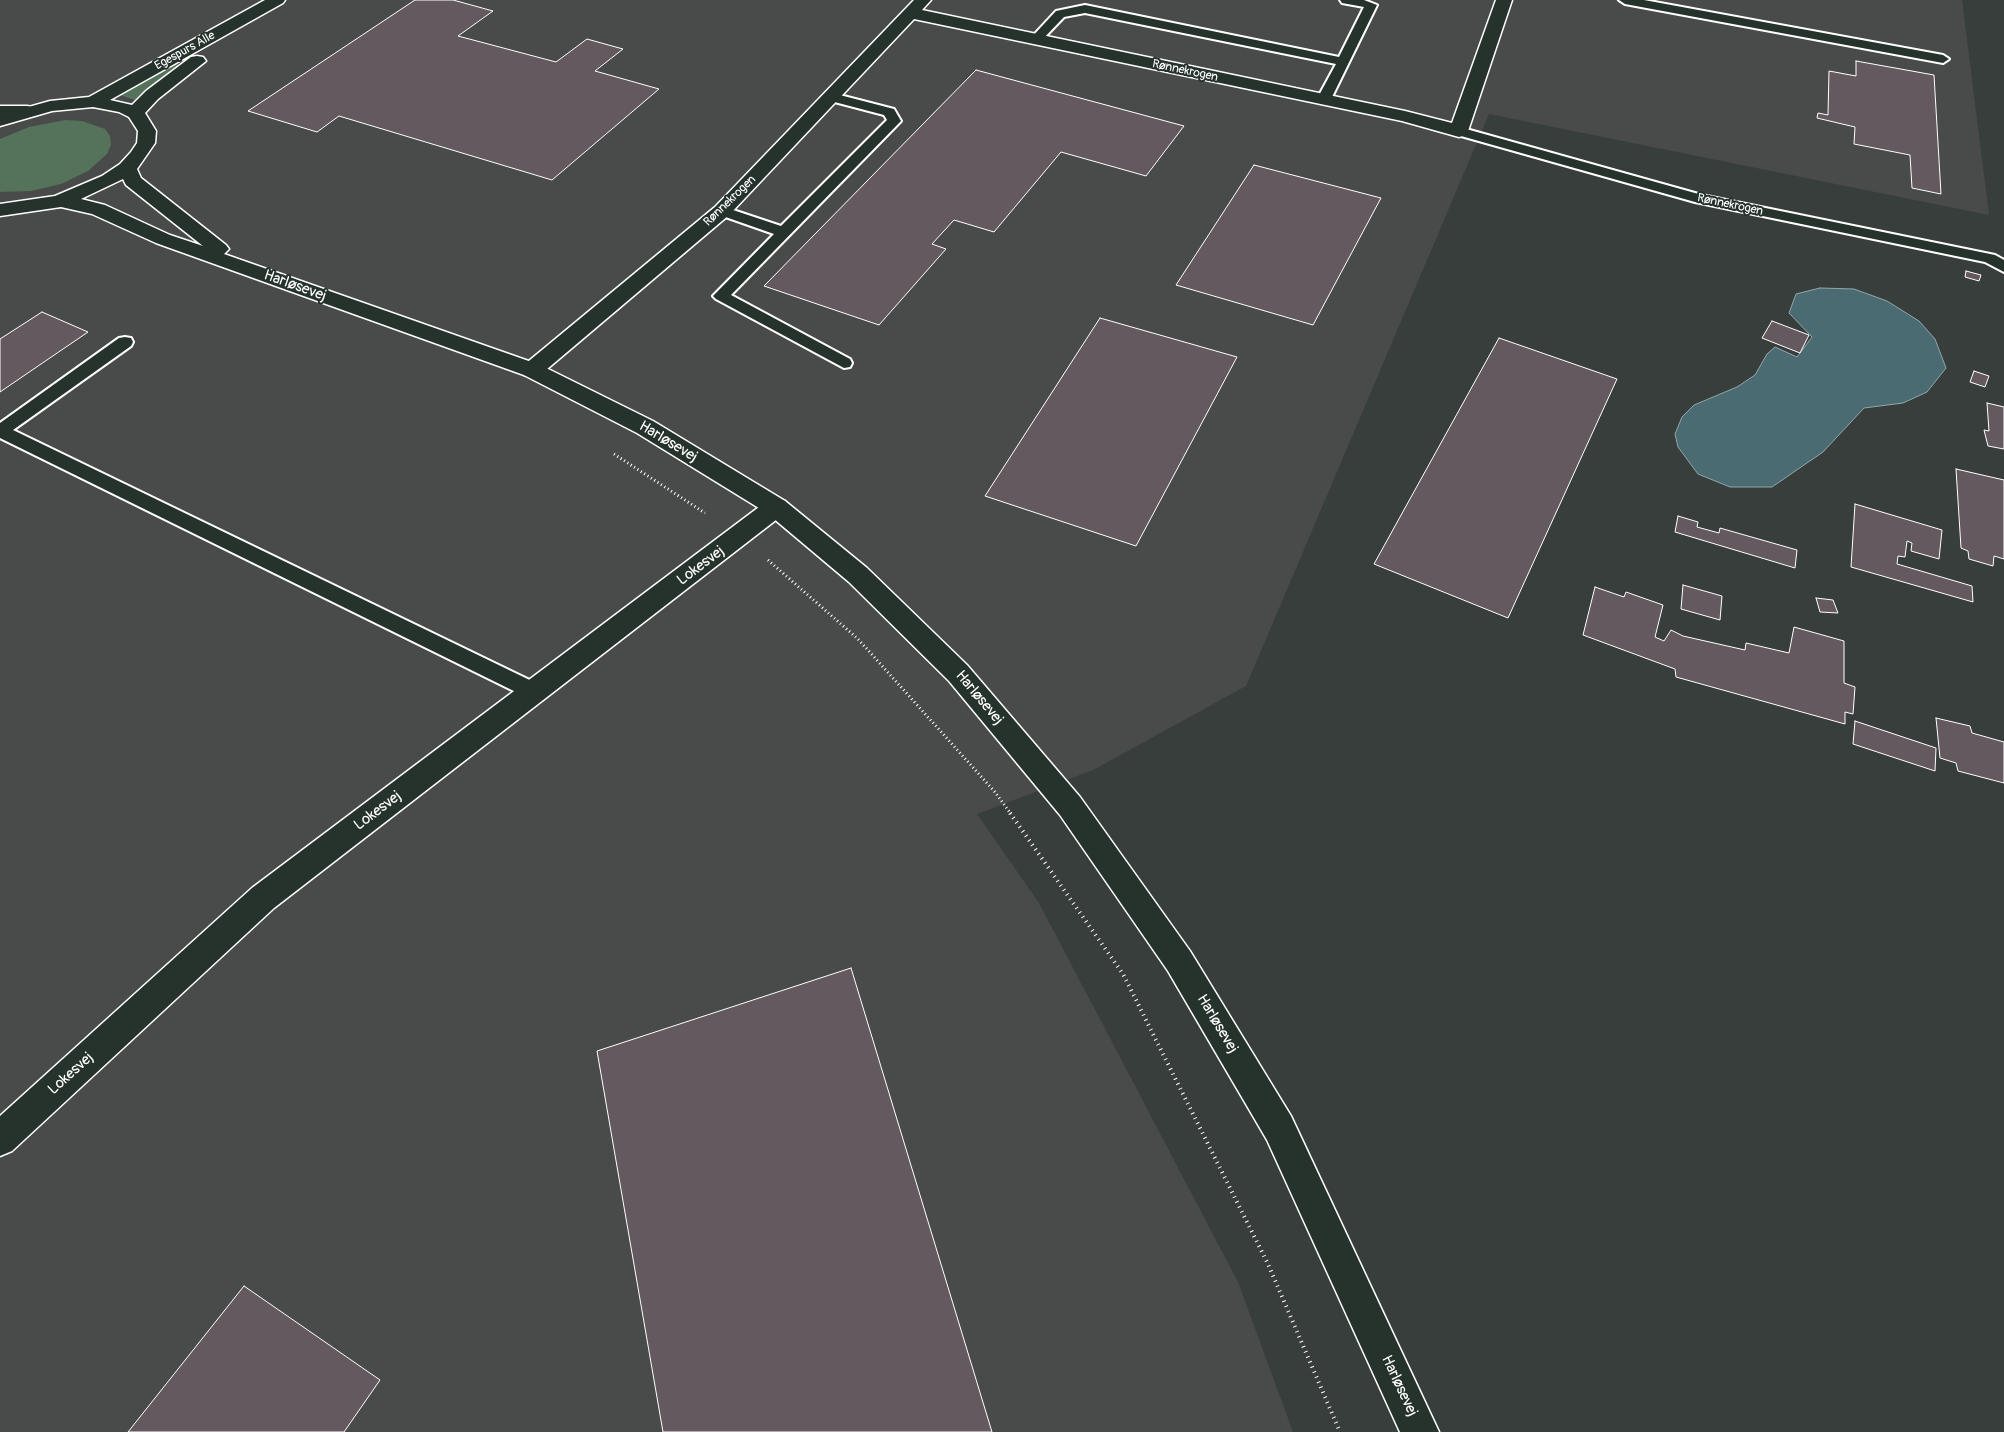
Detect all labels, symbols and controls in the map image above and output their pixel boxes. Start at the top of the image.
street label: Egespurs Alle [152,28,218,74]
street label: Rønnekrogen [1151,57,1219,85]
street label: Rønnekrogen [701,173,759,229]
street label: Rønnekrogen [1696,191,1764,219]
street label: Harløsevej [261,266,329,306]
street label: Harløsevej [635,418,701,466]
street label: Lokesvej [674,542,728,590]
street label: Harløsevej [951,667,1007,729]
street label: Lokesvej [351,787,405,835]
street label: Harløsevej [1193,991,1241,1057]
street label: Lokesvej [45,1049,97,1099]
street label: Harløsevej [1377,1353,1421,1419]

